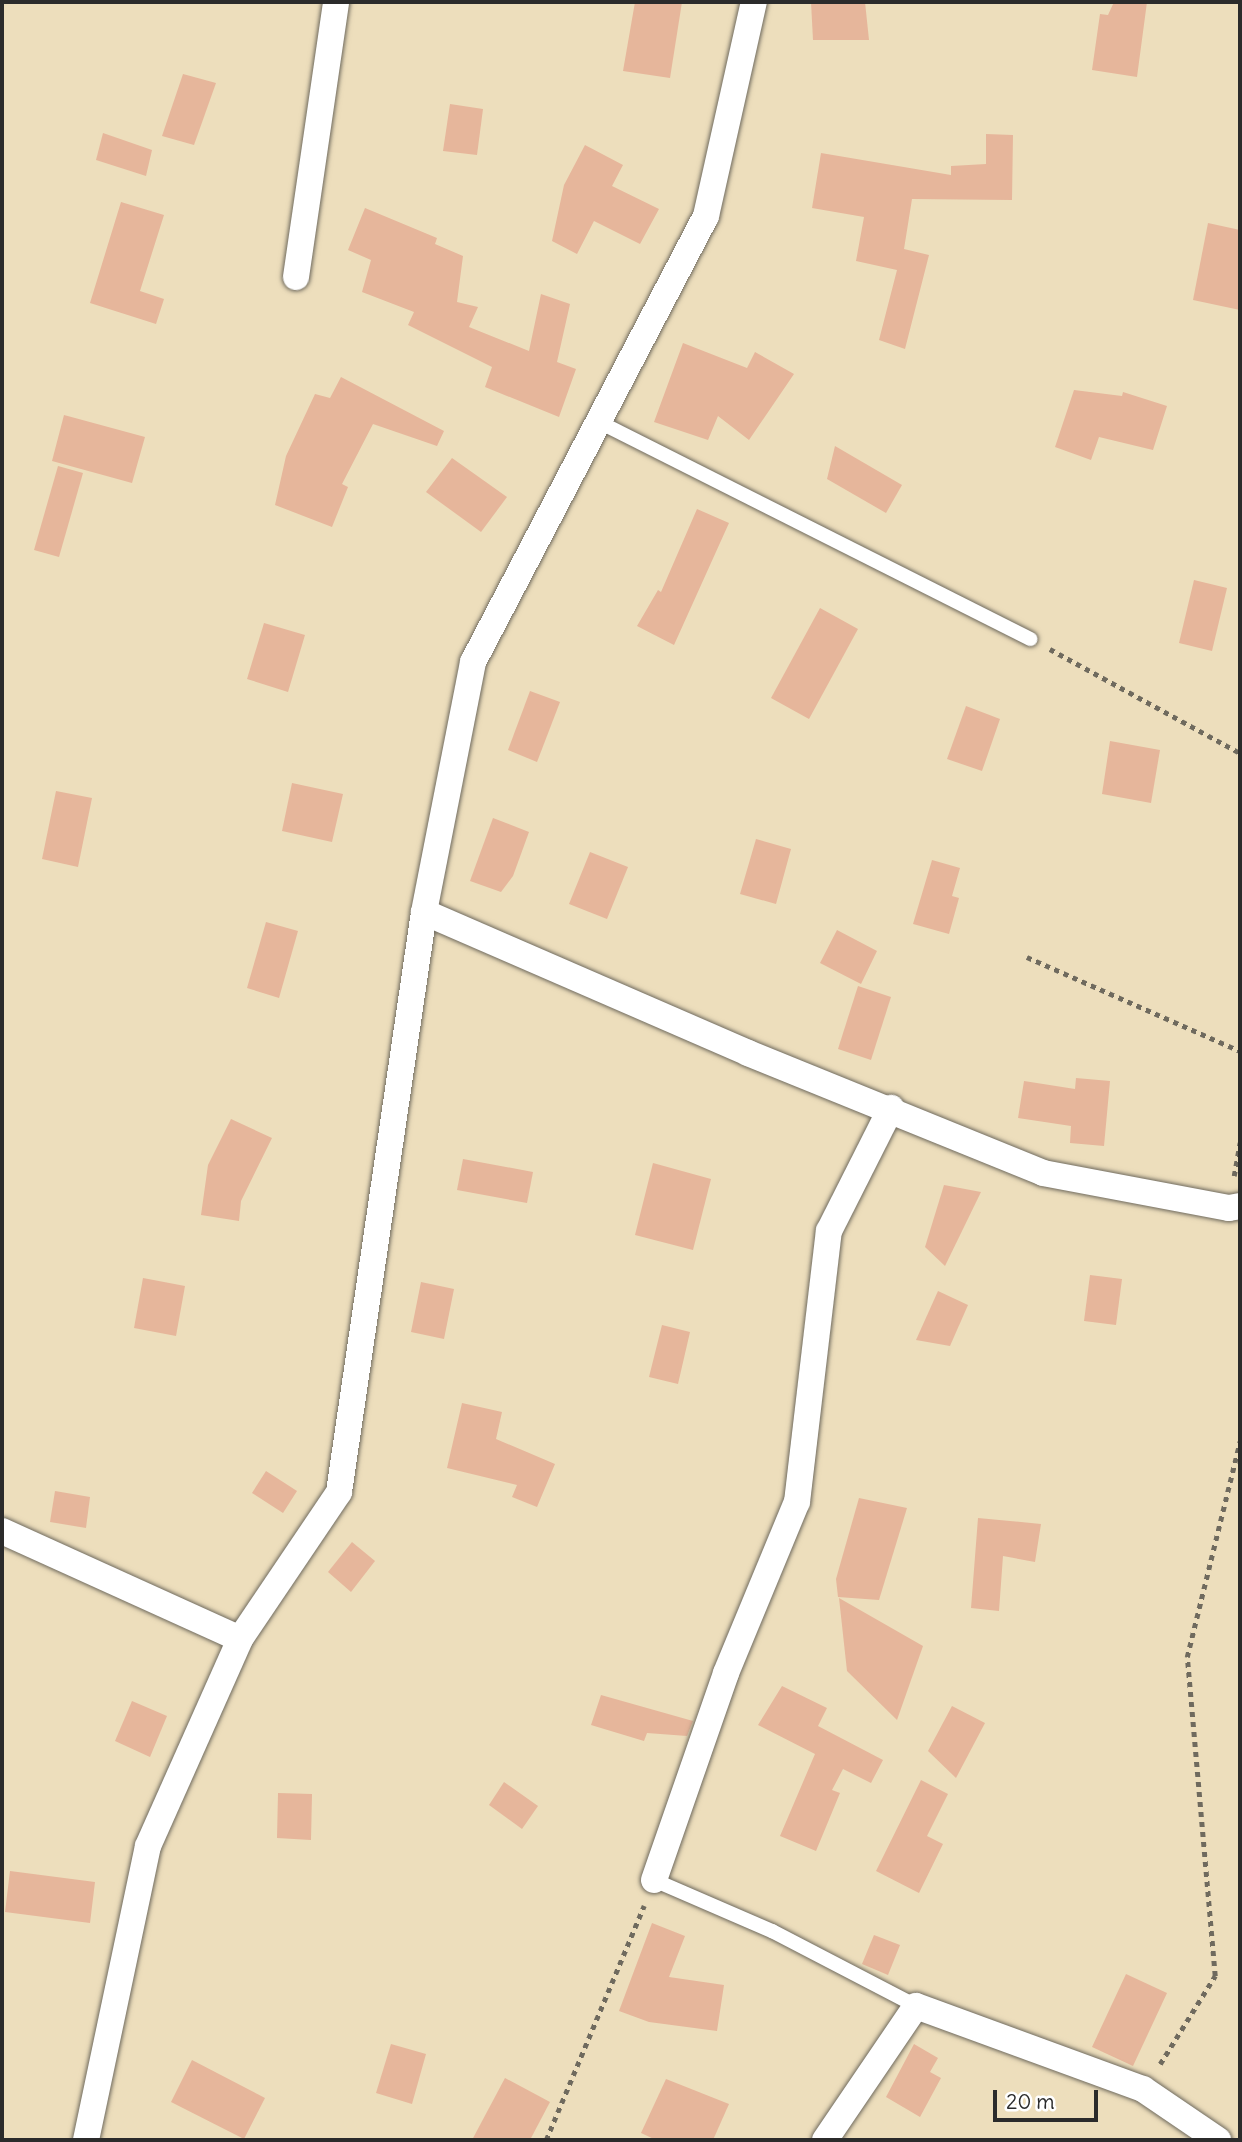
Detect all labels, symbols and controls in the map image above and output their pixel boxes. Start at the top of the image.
scale bar [997,2076,1102,2120]
text: 20 m [1006,2088,1055,2115]

